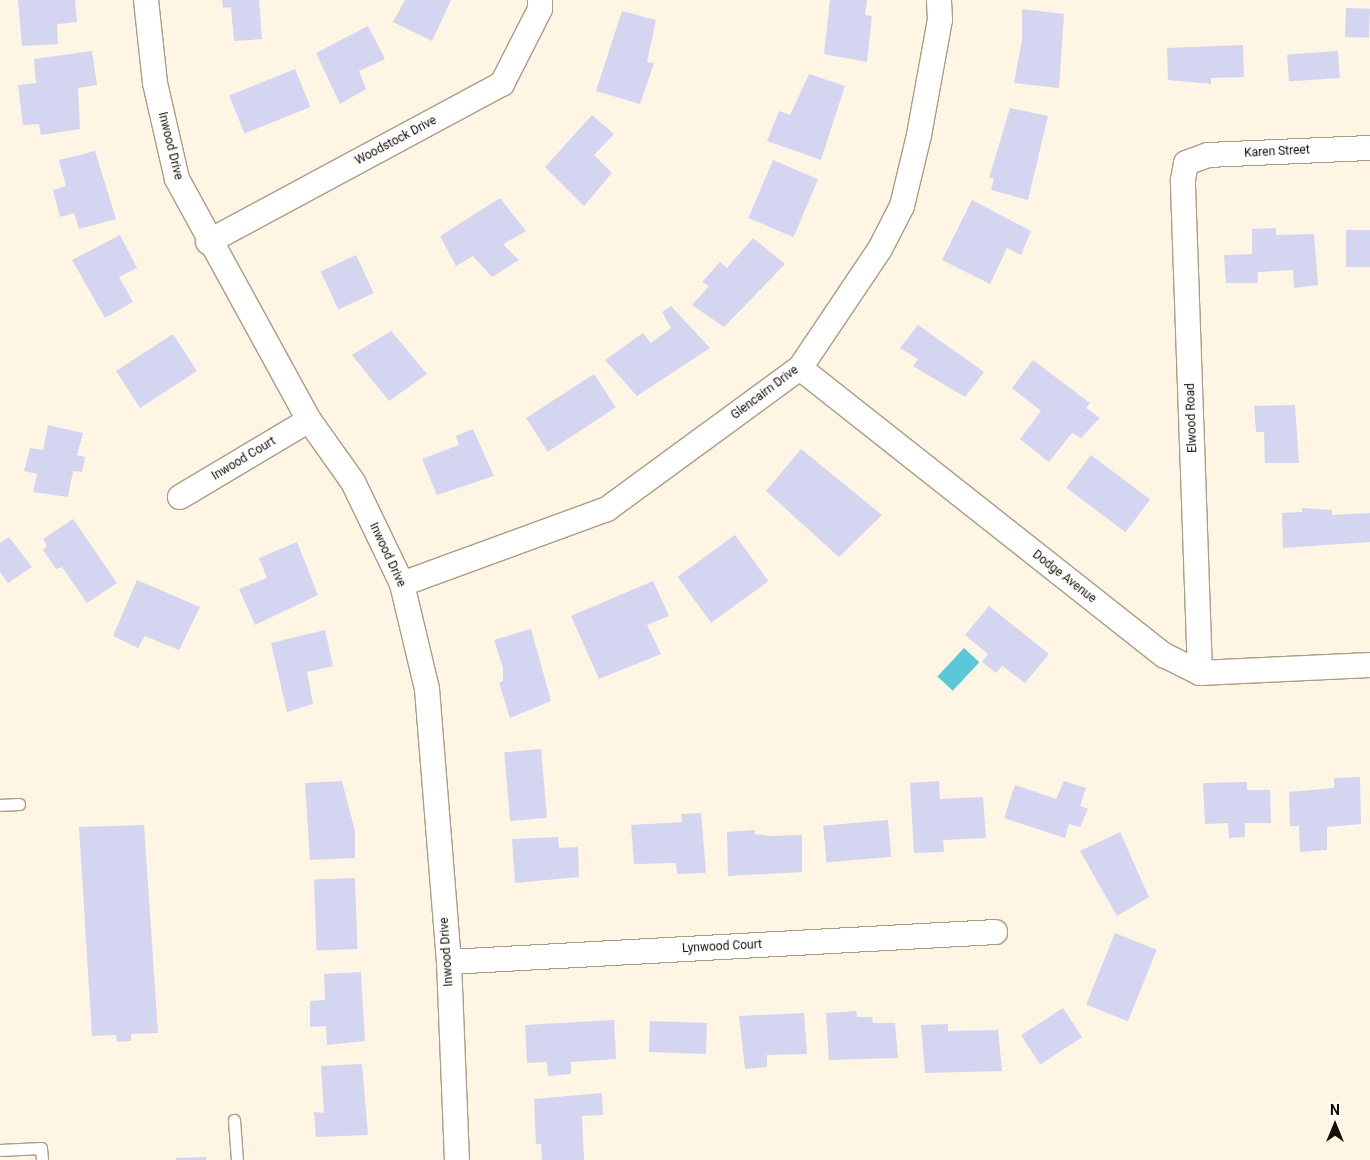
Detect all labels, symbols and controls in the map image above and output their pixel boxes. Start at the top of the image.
street label: Inwood Drive [155,111,185,181]
street label: Woodstock Drive [353,114,439,168]
street label: Karen Street [1244,143,1310,161]
street label: Glencairn Drive [729,363,801,423]
street label: Elwood Road [1184,383,1200,453]
street label: Inwood Court [209,434,279,484]
street label: Inwood Drive [366,521,408,589]
street label: Dodge Avenue [1029,548,1099,606]
street label: Inwood Drive [437,917,457,987]
street label: Lynwood Court [682,938,762,956]
north arrow [1310,1100,1360,1150]
text: N [1330,1102,1340,1118]

